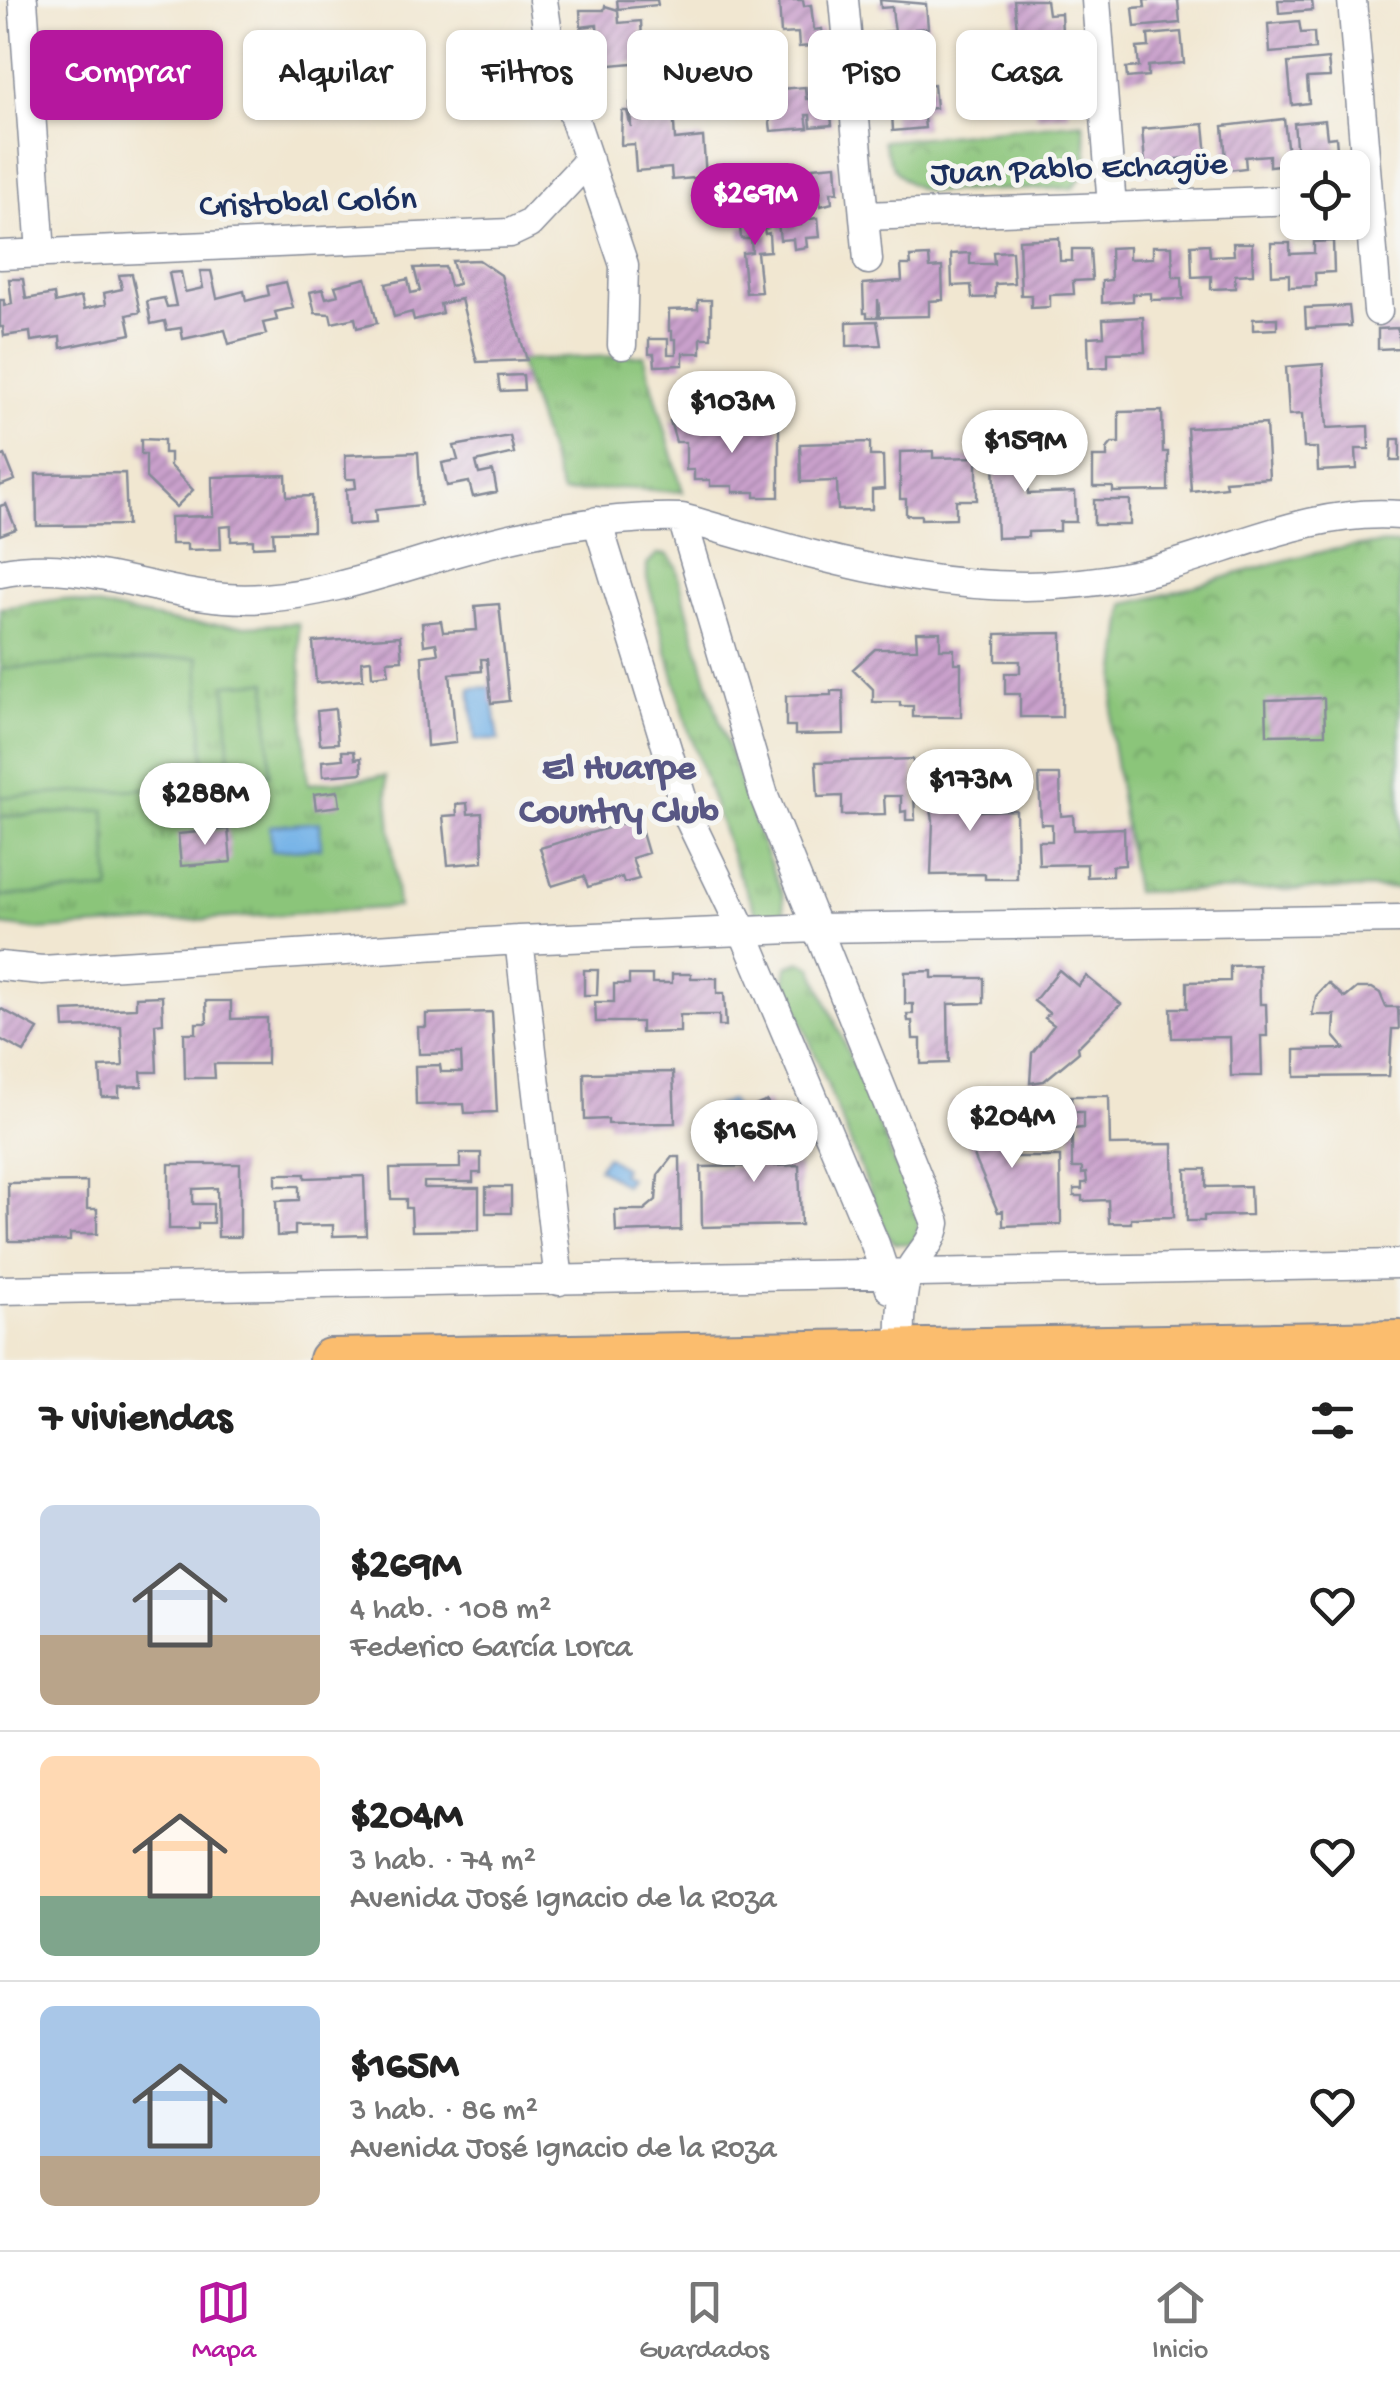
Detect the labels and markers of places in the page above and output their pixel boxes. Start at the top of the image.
pin: $269M [685,163,825,248]
pin: $103M [662,371,802,456]
pin: $159M [955,410,1095,495]
pin: $173M [900,749,1040,834]
pin: $288M [135,763,275,848]
pin: $204M [942,1086,1082,1171]
pin: $165M [684,1100,824,1185]

